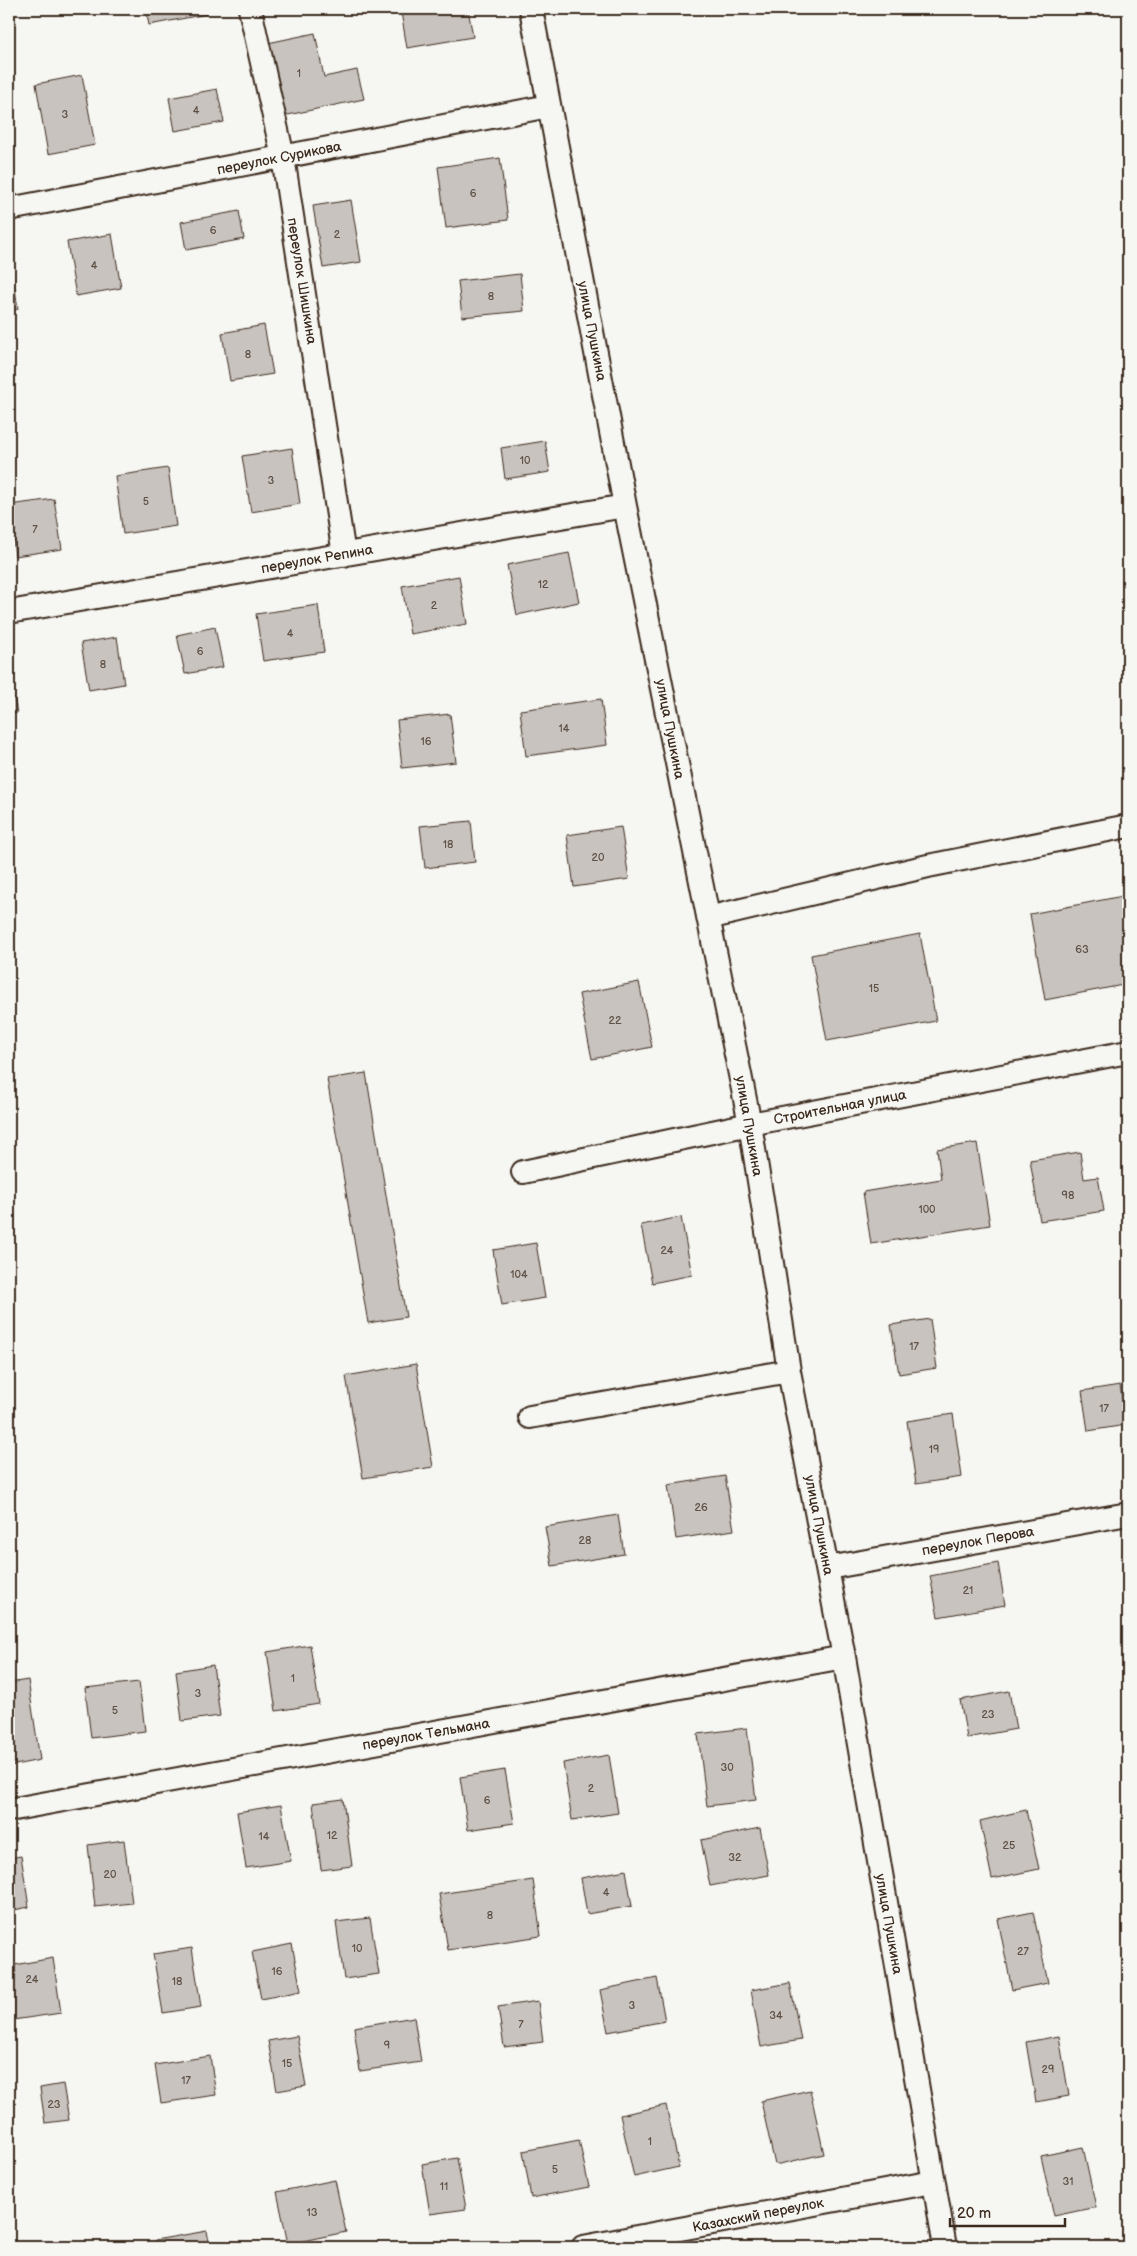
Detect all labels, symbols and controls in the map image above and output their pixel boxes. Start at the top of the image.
house number: 1 [297,67,301,80]
house number: 4 [193,104,200,117]
house number: 3 [62,108,69,121]
street label: переулок Сурикова [215,137,343,178]
house number: 6 [470,187,477,200]
street label: переулок Шишкина [284,216,321,346]
house number: 6 [210,224,217,237]
house number: 2 [334,228,341,241]
house number: 4 [91,259,98,272]
street label: улица Пушкина [574,279,610,383]
house number: 8 [488,290,494,303]
house number: 8 [245,348,251,361]
house number: 10 [520,454,531,467]
house number: 3 [268,474,275,487]
house number: 5 [143,495,149,508]
house number: 7 [32,523,38,536]
street label: переулок Репина [260,541,375,577]
house number: 12 [538,578,549,591]
house number: 2 [431,599,438,612]
house number: 4 [287,627,294,640]
house number: 6 [197,645,204,658]
house number: 8 [100,658,106,671]
street label: улица Пушкина [652,677,688,781]
house number: 14 [559,722,570,735]
house number: 16 [421,735,432,748]
house number: 18 [443,838,453,851]
house number: 20 [592,851,605,864]
house number: 63 [1075,943,1089,956]
house number: 15 [869,982,879,995]
house number: 22 [609,1014,622,1027]
street label: улица Пушкина [732,1074,766,1178]
street label: Строительная улица [772,1086,908,1128]
house number: 98 [1062,1189,1074,1202]
house number: 100 [918,1203,936,1216]
house number: 24 [660,1244,674,1257]
house number: 104 [510,1268,528,1281]
house number: 17 [909,1340,919,1353]
house number: 17 [1099,1402,1109,1415]
house number: 19 [929,1443,939,1456]
street label: улица Пушкина [801,1473,837,1577]
house number: 26 [694,1501,708,1514]
street label: переулок Перова [921,1523,1036,1559]
house number: 28 [579,1534,591,1547]
house number: 21 [963,1584,973,1597]
house number: 1 [291,1672,295,1685]
house number: 3 [195,1687,202,1700]
house number: 5 [112,1704,118,1717]
house number: 23 [981,1708,995,1721]
street label: переулок Тельмана [361,1714,492,1754]
house number: 30 [720,1761,734,1774]
house number: 2 [588,1782,595,1795]
house number: 6 [484,1794,491,1807]
house number: 12 [327,1829,338,1842]
house number: 14 [259,1830,270,1843]
house number: 25 [1003,1839,1015,1852]
house number: 32 [728,1851,742,1864]
house number: 20 [104,1868,117,1881]
street label: улица Пушкина [872,1872,906,1976]
house number: 4 [603,1886,610,1899]
house number: 8 [487,1909,493,1922]
house number: 10 [352,1942,363,1955]
house number: 27 [1017,1945,1030,1958]
house number: 16 [272,1965,283,1978]
house number: 24 [25,1973,39,1986]
house number: 18 [172,1975,182,1988]
house number: 3 [629,1999,636,2012]
house number: 34 [769,2009,783,2022]
house number: 7 [518,2018,524,2031]
house number: 9 [384,2039,390,2052]
house number: 15 [282,2057,292,2070]
house number: 29 [1042,2063,1054,2076]
house number: 17 [181,2074,191,2087]
house number: 23 [47,2098,61,2111]
house number: 1 [648,2135,652,2148]
house number: 5 [552,2163,558,2176]
house number: 31 [1062,2175,1074,2188]
house number: 11 [440,2180,448,2193]
street label: Казахский переулок [691,2194,826,2236]
scale bar [950,2196,1064,2228]
text: 20 m [957,2204,991,2223]
house number: 13 [306,2206,318,2219]

